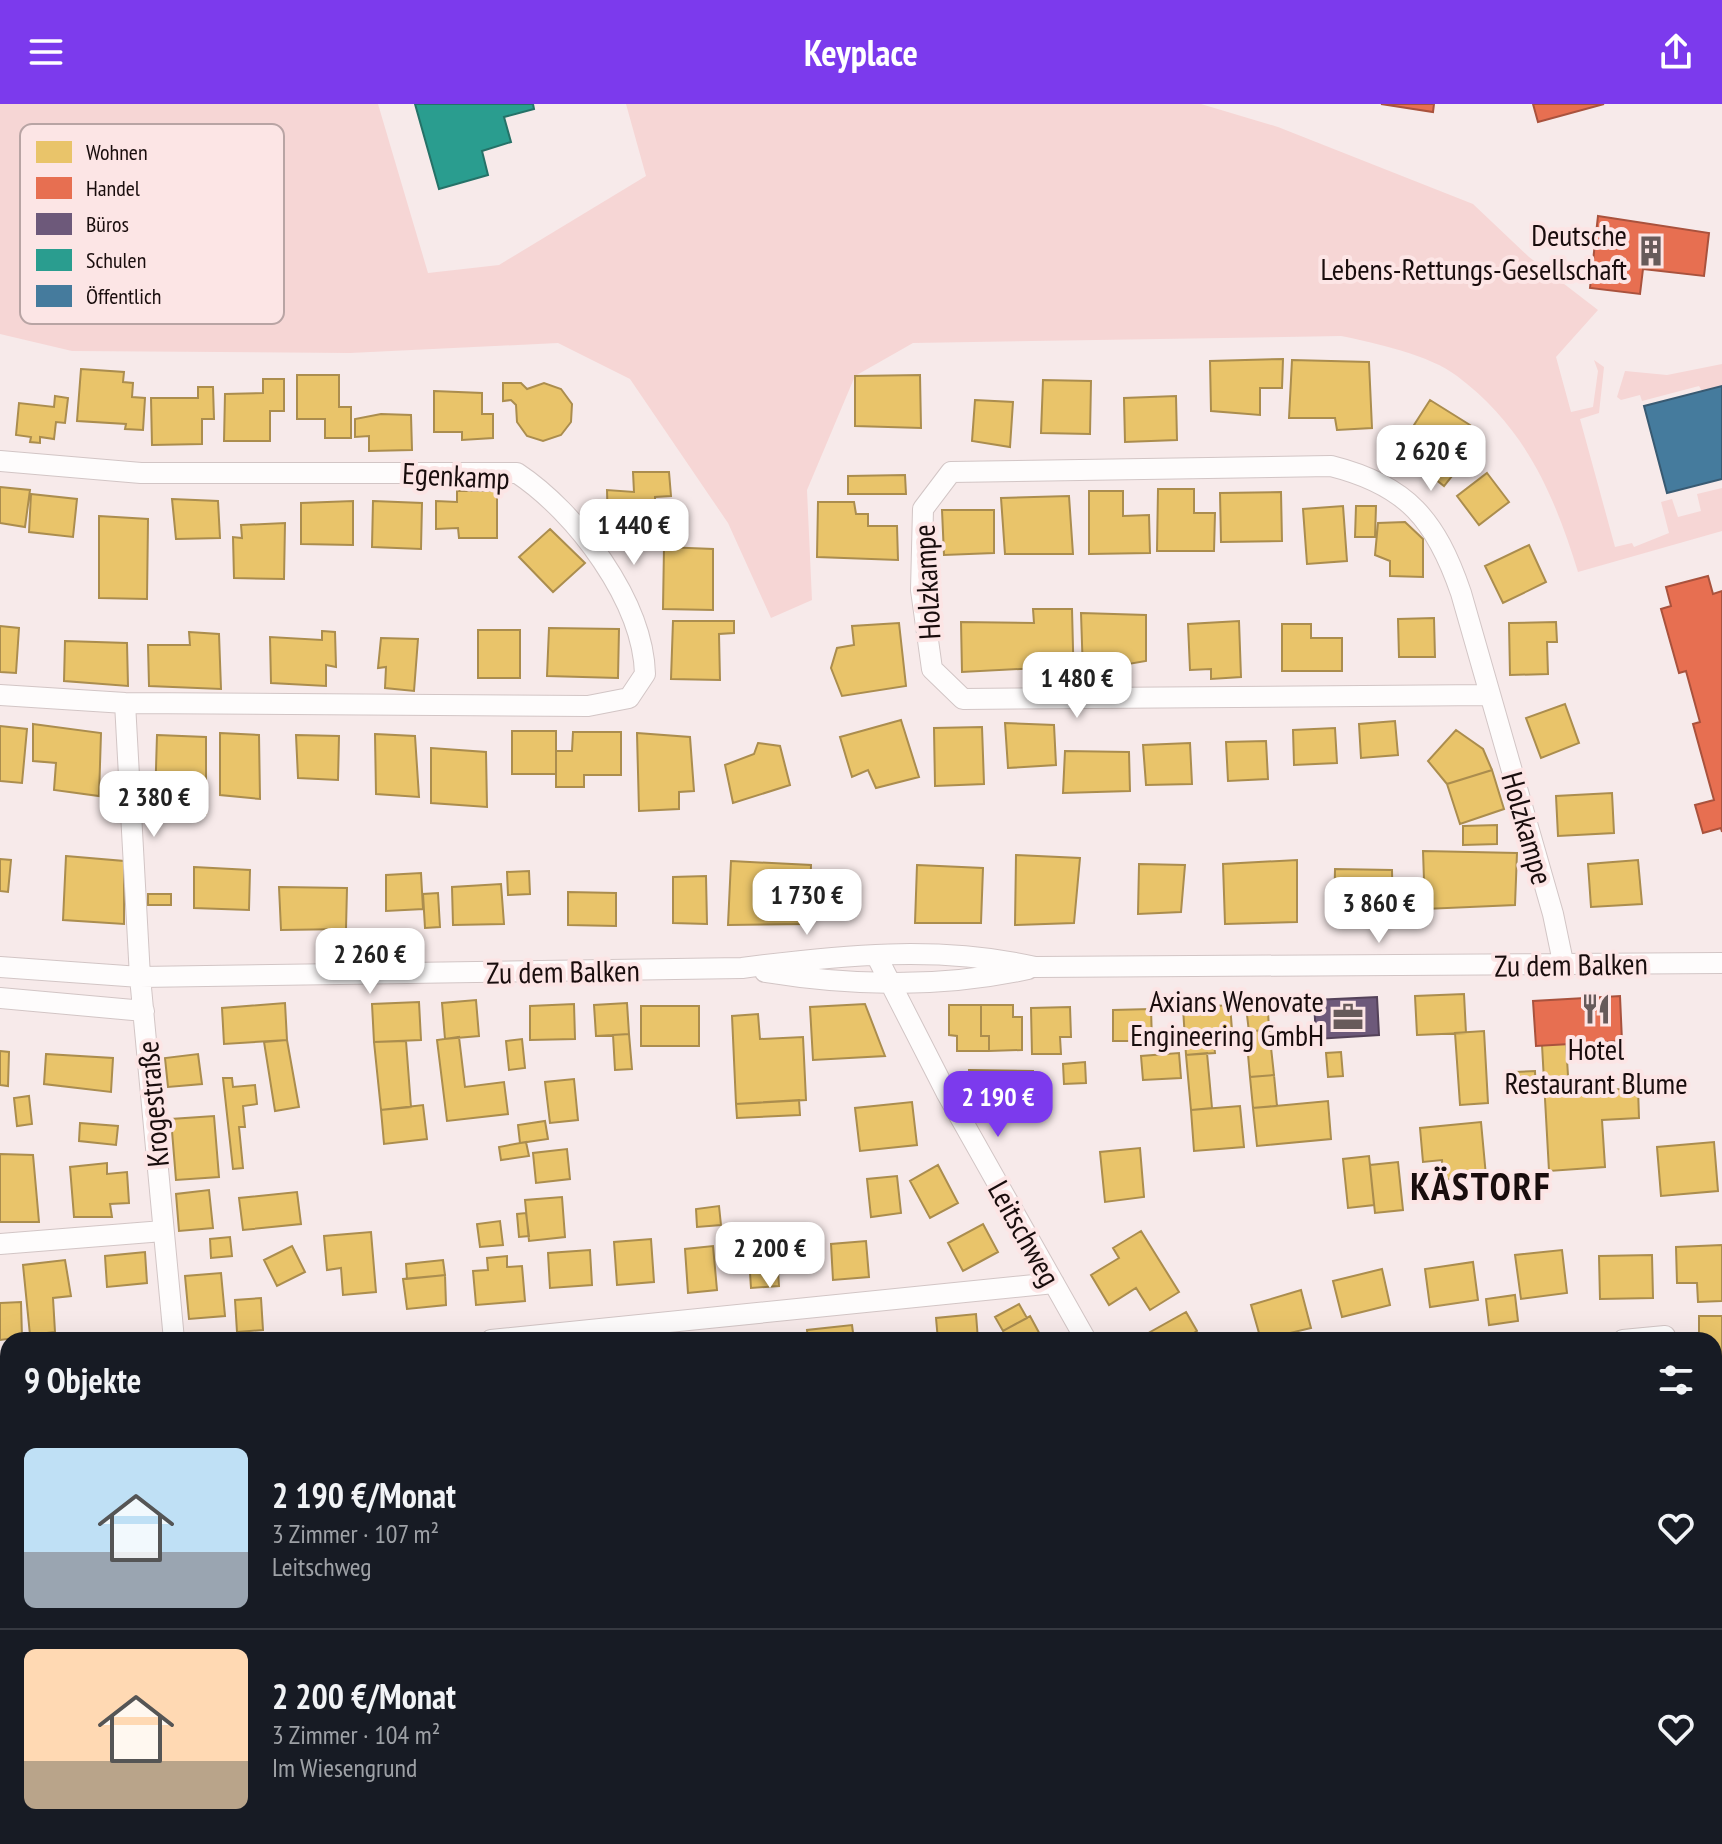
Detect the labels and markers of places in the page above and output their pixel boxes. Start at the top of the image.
place label: Deutsche Lebens-Rettungs-Gesellschaft [1321,215,1628,288]
building icon: Deutsche Lebens-Rettungs-Gesellschaft [1634,234,1668,268]
pin: 2 620 € [1357,425,1505,493]
pin: 1 440 € [560,499,708,567]
pin: 1 480 € [1003,652,1151,720]
pin: 2 380 € [80,771,228,839]
pin: 1 730 € [733,869,881,937]
pin: 3 860 € [1305,877,1453,945]
pin: 2 260 € [296,928,444,996]
place label: Axians Wenovate Engineering GmbH [1130,981,1324,1054]
restaurant icon: Hotel Restaurant Blume [1579,992,1613,1026]
office icon: Axians Wenovate Engineering GmbH [1331,1000,1365,1034]
place label: Hotel Restaurant Blume [1504,1029,1688,1102]
pin: 2 190 € [924,1071,1072,1139]
pin: 2 200 € [696,1222,844,1290]

